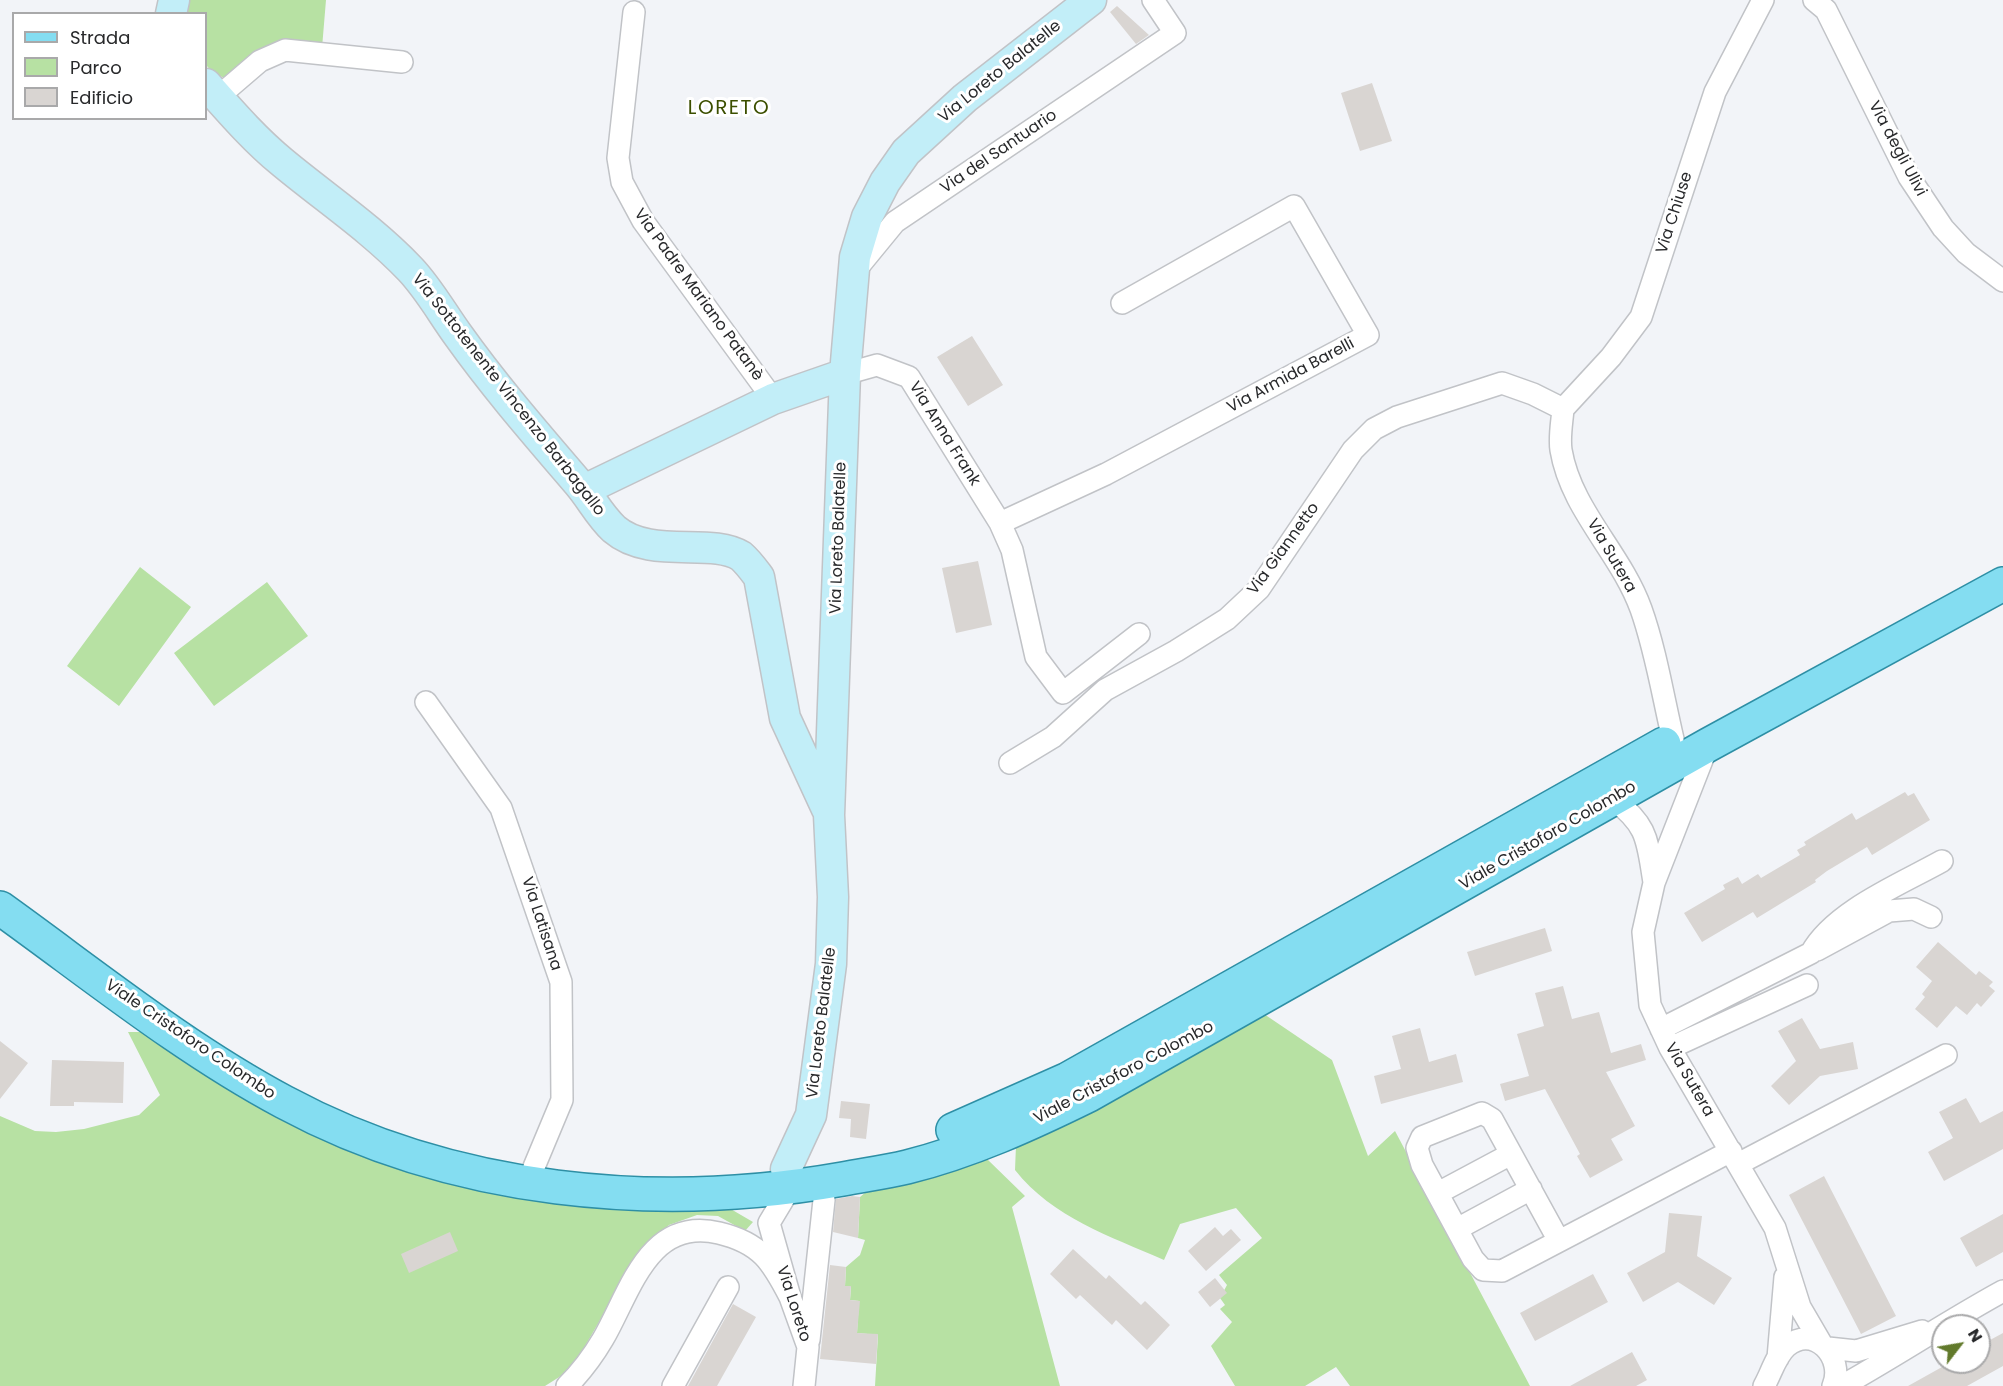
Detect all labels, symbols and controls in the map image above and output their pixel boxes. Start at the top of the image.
legend [12,12,207,120]
street label: Via Loreto Balatelle [935,17,1065,127]
text: Strada [70,25,130,50]
text: Parco [70,55,122,80]
text: Edificio [70,85,133,110]
district label: LORETO [688,97,770,121]
street label: Via degli Ulivi [1864,98,1930,200]
street label: Via del Santuario [937,106,1061,198]
street label: Via Chiuse [1653,170,1697,256]
street label: Via Padre Mariano Patanè [629,205,767,385]
street label: Via Sottotenente Vincenzo Barbagallo [407,270,609,520]
street label: Via Armida Barelli [1224,334,1358,418]
street label: Via Anna Frank [904,378,984,490]
street label: Via Loreto Balatelle [827,462,851,614]
street label: Via Giannetto [1244,499,1324,599]
street label: Via Sutera [1582,516,1640,596]
street label: Viale Cristoforo Colombo [1456,778,1640,894]
street label: Via Latisana [517,875,565,973]
street label: Via Loreto Balatelle [803,946,841,1100]
street label: Viale Cristoforo Colombo [101,976,279,1104]
street label: Viale Cristoforo Colombo [1031,1017,1217,1129]
street label: Via Sutera [1660,1040,1718,1120]
street label: Via Loreto [772,1263,814,1345]
north arrow [1931,1314,1991,1374]
text: N [1962,1324,1988,1347]

